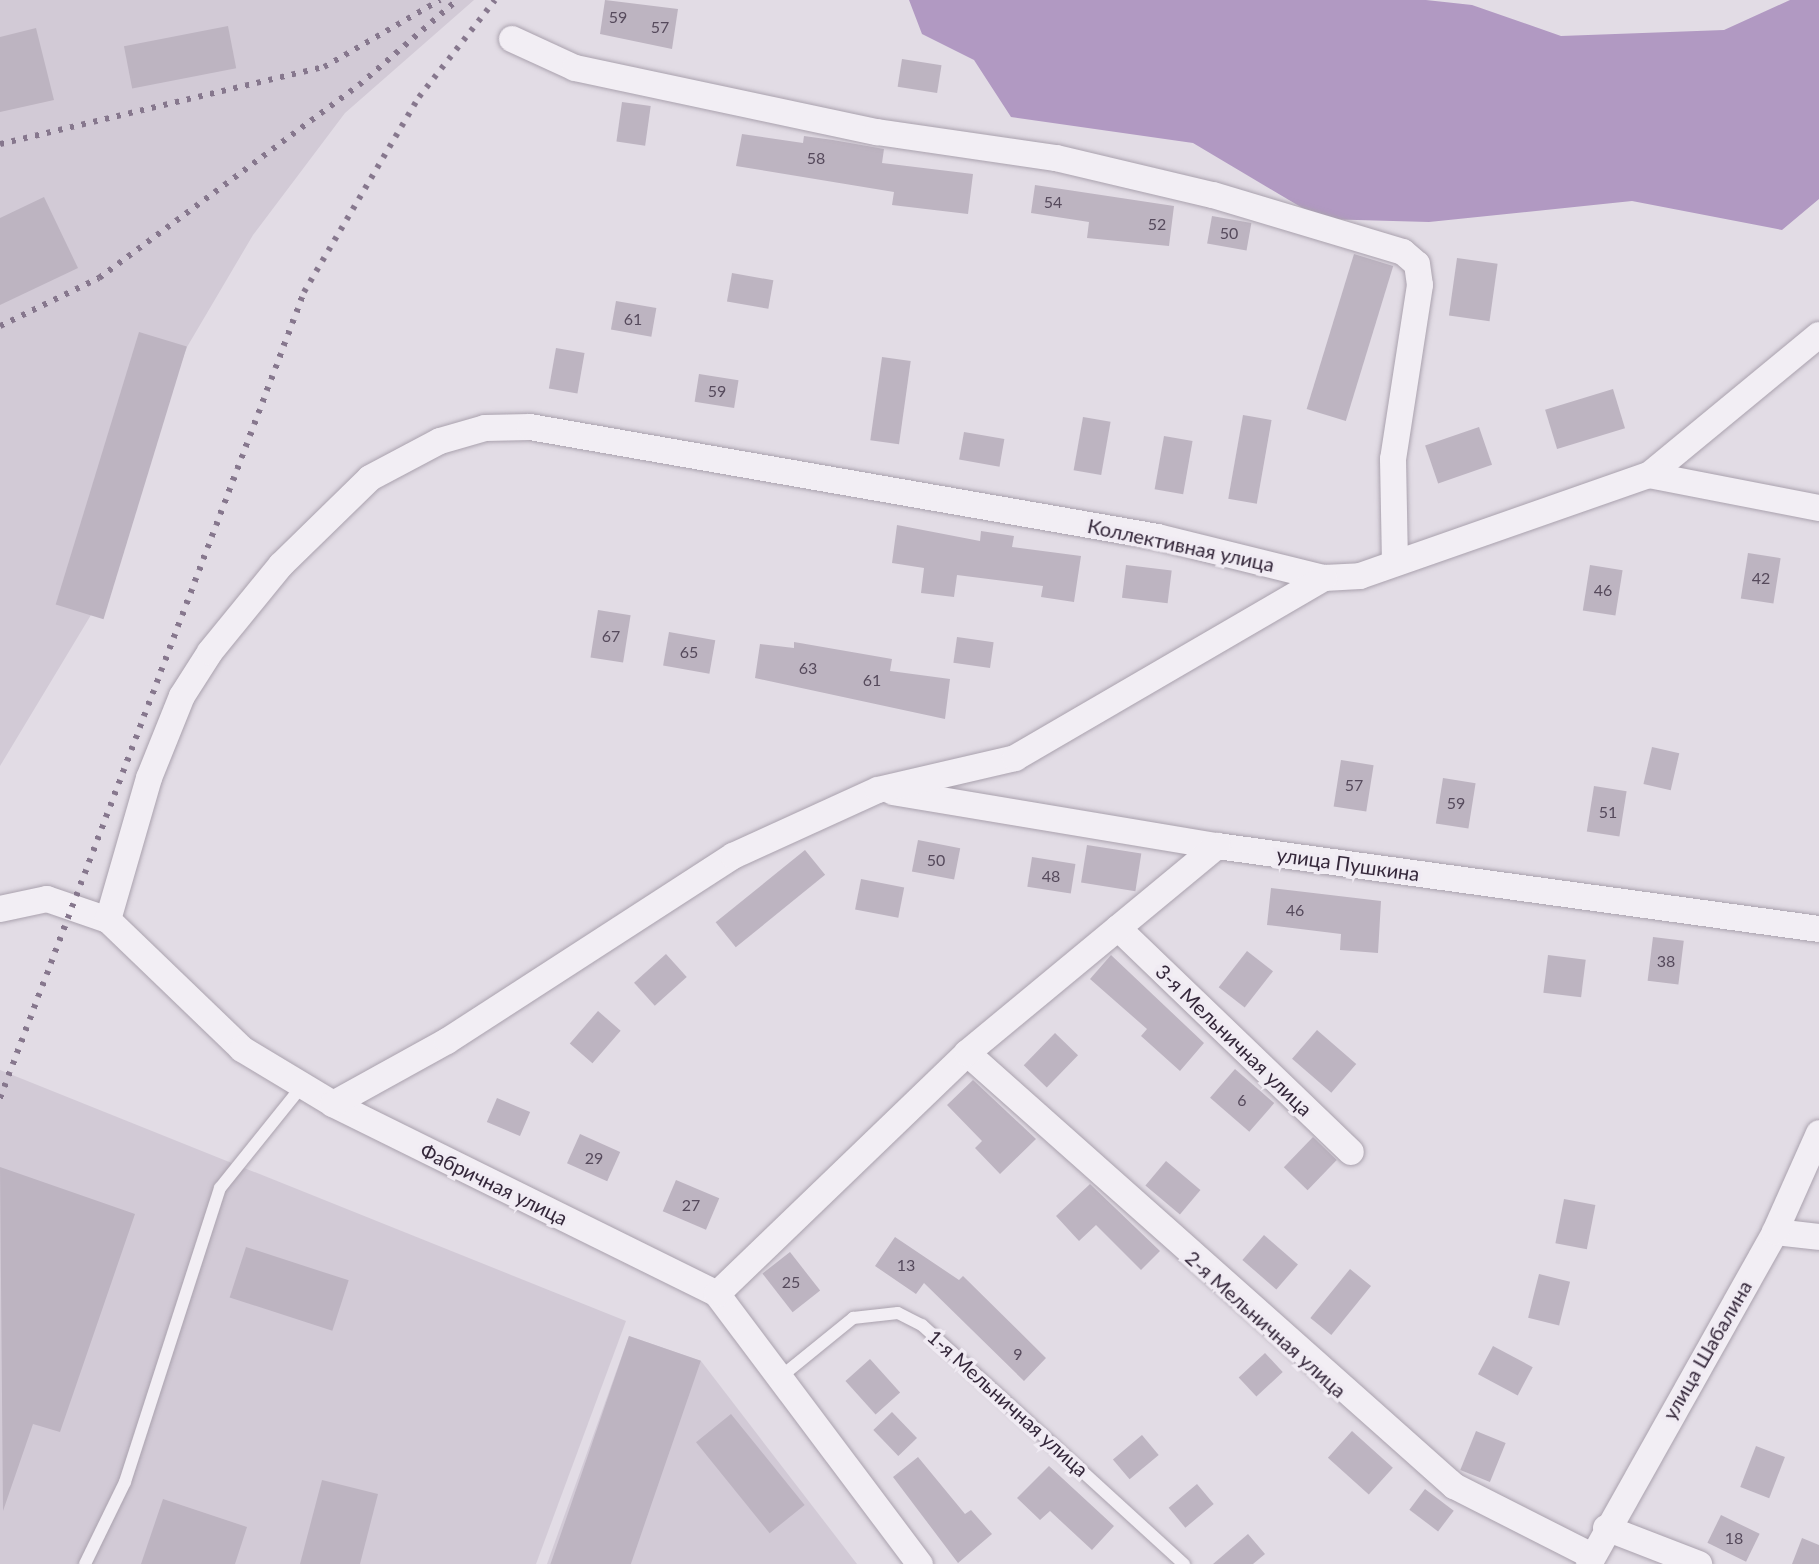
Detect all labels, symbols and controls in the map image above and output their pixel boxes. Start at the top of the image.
house number: 59 [609,7,627,27]
house number: 57 [651,17,669,37]
house number: 58 [807,148,825,168]
house number: 54 [1044,192,1062,212]
house number: 52 [1148,214,1166,234]
house number: 50 [1220,223,1238,243]
house number: 61 [624,309,642,329]
house number: 59 [708,381,726,401]
street label: Коллективная улица [1085,513,1277,577]
house number: 42 [1752,568,1770,588]
house number: 46 [1594,580,1612,600]
house number: 67 [602,626,620,646]
house number: 65 [680,642,698,662]
house number: 63 [799,658,817,678]
house number: 61 [863,670,881,690]
house number: 57 [1345,775,1363,795]
house number: 59 [1447,793,1465,813]
house number: 51 [1599,802,1617,822]
street label: улица Пушкина [1275,842,1421,886]
house number: 50 [927,850,945,870]
house number: 48 [1042,866,1060,886]
house number: 46 [1286,900,1304,920]
house number: 38 [1657,951,1675,971]
street label: 3-я Мельничная улица [1151,959,1317,1121]
house number: 6 [1237,1090,1247,1110]
street label: Фабричная улица [416,1138,572,1230]
house number: 29 [585,1148,603,1168]
house number: 27 [682,1195,700,1215]
street label: 2-я Мельничная улица [1181,1245,1351,1403]
house number: 13 [897,1255,915,1275]
house number: 25 [782,1272,800,1292]
street label: улица Шабалина [1657,1276,1757,1424]
street label: 1-я Мельничная улица [923,1324,1093,1482]
house number: 9 [1013,1344,1023,1364]
house number: 18 [1725,1528,1743,1548]

